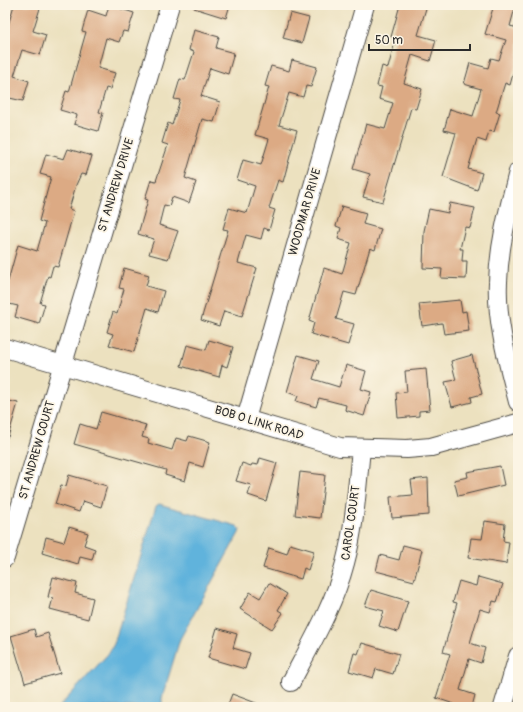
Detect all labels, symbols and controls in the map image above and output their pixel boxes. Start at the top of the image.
scale bar [369,26,470,52]
text: 50 m [375,33,403,48]
street label: ST ANDREW DRIVE [95,136,137,234]
street label: WOODMAR DRIVE [285,167,325,257]
street label: ST ANDREW COURT [16,399,58,501]
street label: BOB O LINK ROAD [213,402,306,444]
street label: CAROL COURT [338,484,364,561]

